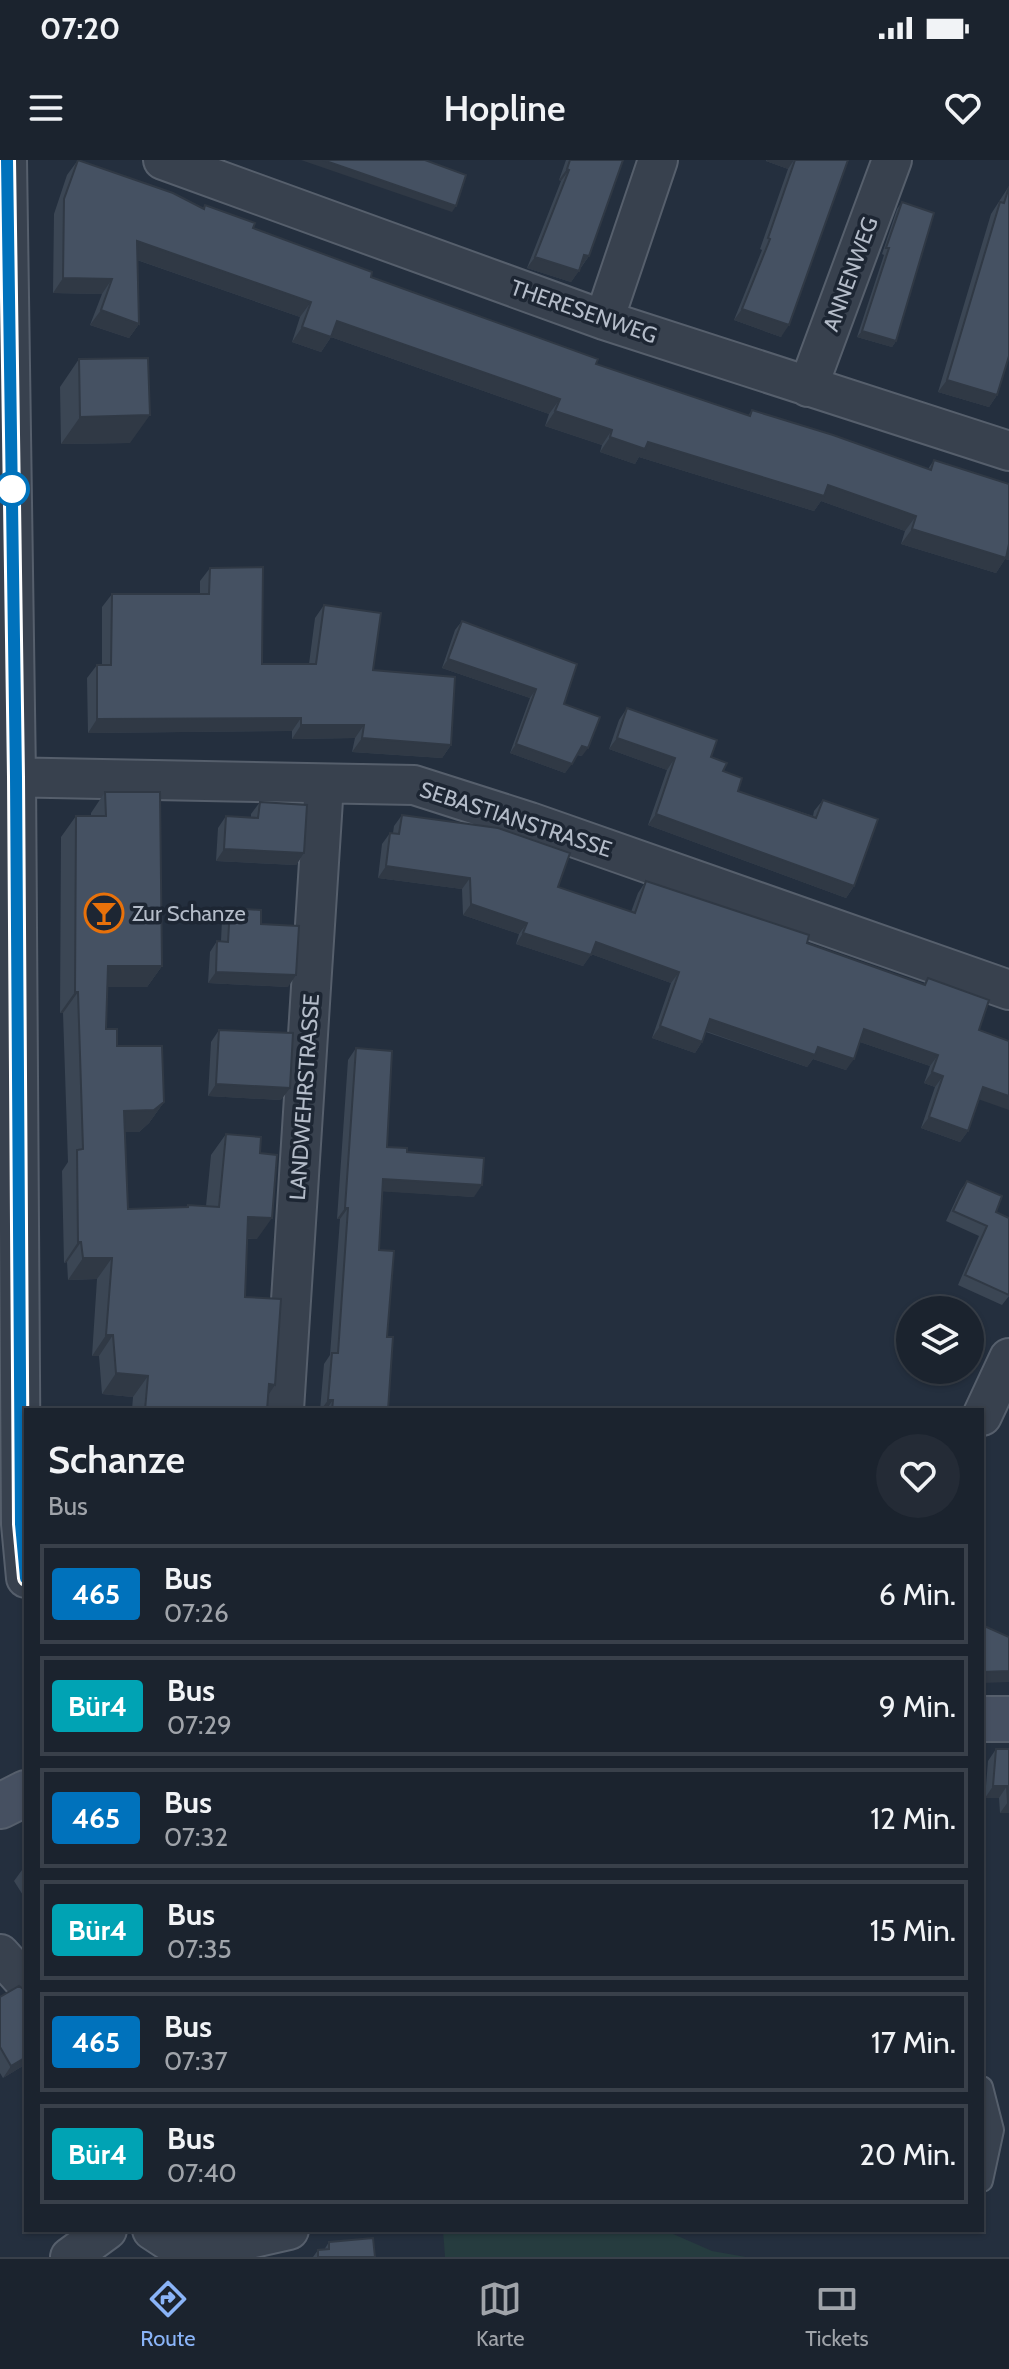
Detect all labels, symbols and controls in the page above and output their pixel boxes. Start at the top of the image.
text: 07:20 [40,10,120,47]
icon: menu [24,86,68,130]
text: Hopline [444,86,565,130]
icon: heart [941,86,985,130]
street label: ANNENWEG [817,213,884,335]
street label: THERESENWEG [507,274,661,349]
unlabelled marker [0,472,29,506]
street label: SEBASTIANSTRASSE [416,776,615,863]
bar icon: Zur Schanze [83,892,125,934]
place label: Zur Schanze [132,900,246,927]
street label: LANDWEHRSTRASSE [284,993,325,1201]
map controls [896,1296,984,1384]
button: layers [896,1296,984,1384]
button: heart [876,1434,960,1518]
text: Schanze [48,1436,185,1483]
text: Bus [48,1490,88,1522]
text: Bus [164,1560,212,1597]
text: 6 Min. [879,1576,956,1613]
text: 465 [72,1577,120,1611]
text: 07:26 [164,1597,229,1629]
text: Bus [167,1672,215,1709]
text: 9 Min. [879,1688,956,1725]
text: Bür4 [68,1689,127,1723]
text: 07:29 [167,1709,232,1741]
text: Bus [164,1784,212,1821]
text: 12 Min. [870,1800,956,1837]
text: 465 [72,1801,120,1835]
text: 07:32 [164,1821,228,1853]
text: Bus [167,1896,215,1933]
text: 15 Min. [870,1912,956,1949]
text: Bür4 [68,1913,127,1947]
text: 07:35 [167,1933,232,1965]
text: Bus [164,2008,212,2045]
text: 17 Min. [871,2024,956,2061]
text: 465 [72,2025,120,2059]
text: 07:37 [164,2045,228,2077]
text: Bus [167,2120,215,2157]
text: 20 Min. [859,2136,956,2173]
text: Bür4 [68,2137,127,2171]
text: 07:40 [167,2157,237,2189]
tab: Route [140,2277,195,2352]
tab: Karte [476,2277,525,2352]
tab: Tickets [805,2277,869,2352]

